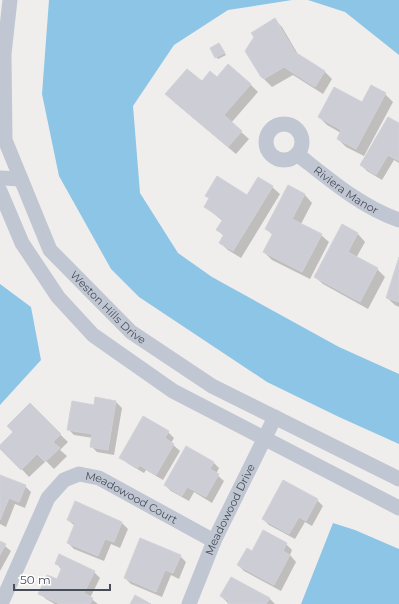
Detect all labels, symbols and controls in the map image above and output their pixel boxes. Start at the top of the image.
street label: Riviera Manor [311,163,381,217]
street label: Weston Hills Drive [67,268,149,347]
street label: Meadowood Drive [202,461,258,557]
street label: Meadowood Court [84,468,181,527]
scale bar [14,566,110,592]
text: 50 m [20,572,51,587]

